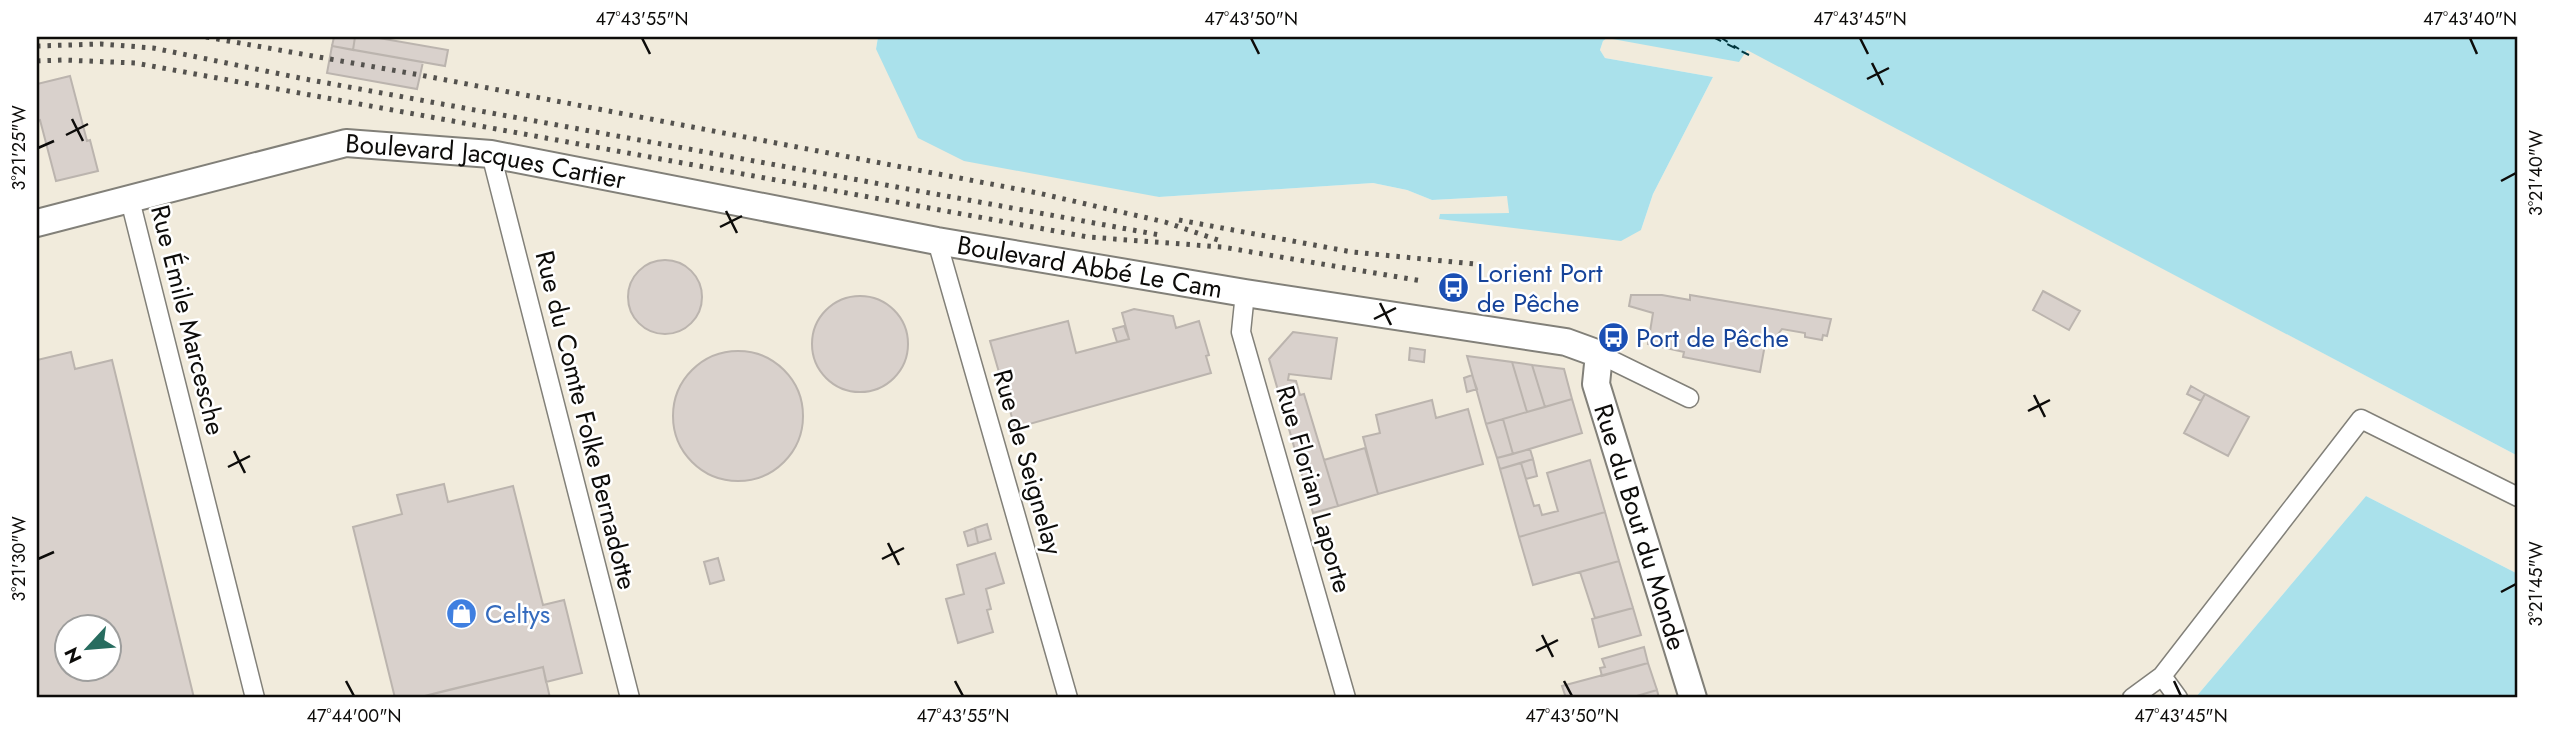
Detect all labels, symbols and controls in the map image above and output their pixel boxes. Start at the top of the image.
text: 47°43'55"N [595,6,689,32]
text: 47°43'50"N [1204,6,1298,32]
text: 47°43'45"N [1813,6,1907,32]
text: 47°43'40"N [2423,6,2517,32]
text: 3°21'25"W [6,105,32,190]
street label: Boulevard Jacques Cartier [344,124,629,199]
text: 3°21'40"W [2523,130,2549,216]
street label: Rue Émile Marcesche [141,201,235,439]
street label: Boulevard Abbé Le Cam [954,226,1225,308]
street label: Rue du Comte Folke Bernadotte [525,247,647,593]
place label: Lorient Port de Pêche [1477,254,1603,322]
bus stop icon: Lorient Port de Pêche [1437,271,1471,305]
place label: Port de Pêche [1636,319,1789,357]
bus stop icon: Port de Pêche [1596,321,1630,355]
street label: Rue de Seignelay [983,365,1073,560]
street label: Rue Florian Laporte [1266,381,1362,597]
street label: Rue du Bout du Monde [1584,399,1696,655]
text: 3°21'30"W [6,516,32,602]
text: 3°21'45"W [2523,541,2549,627]
place label: Celtys [485,595,550,633]
shop icon: Celtys [445,597,479,631]
north arrow [52,612,122,682]
text: N [58,643,89,668]
text: 47°44'00"N [307,703,402,729]
text: 47°43'55"N [916,703,1010,729]
text: 47°43'50"N [1525,703,1619,729]
text: 47°43'45"N [2134,703,2228,729]

